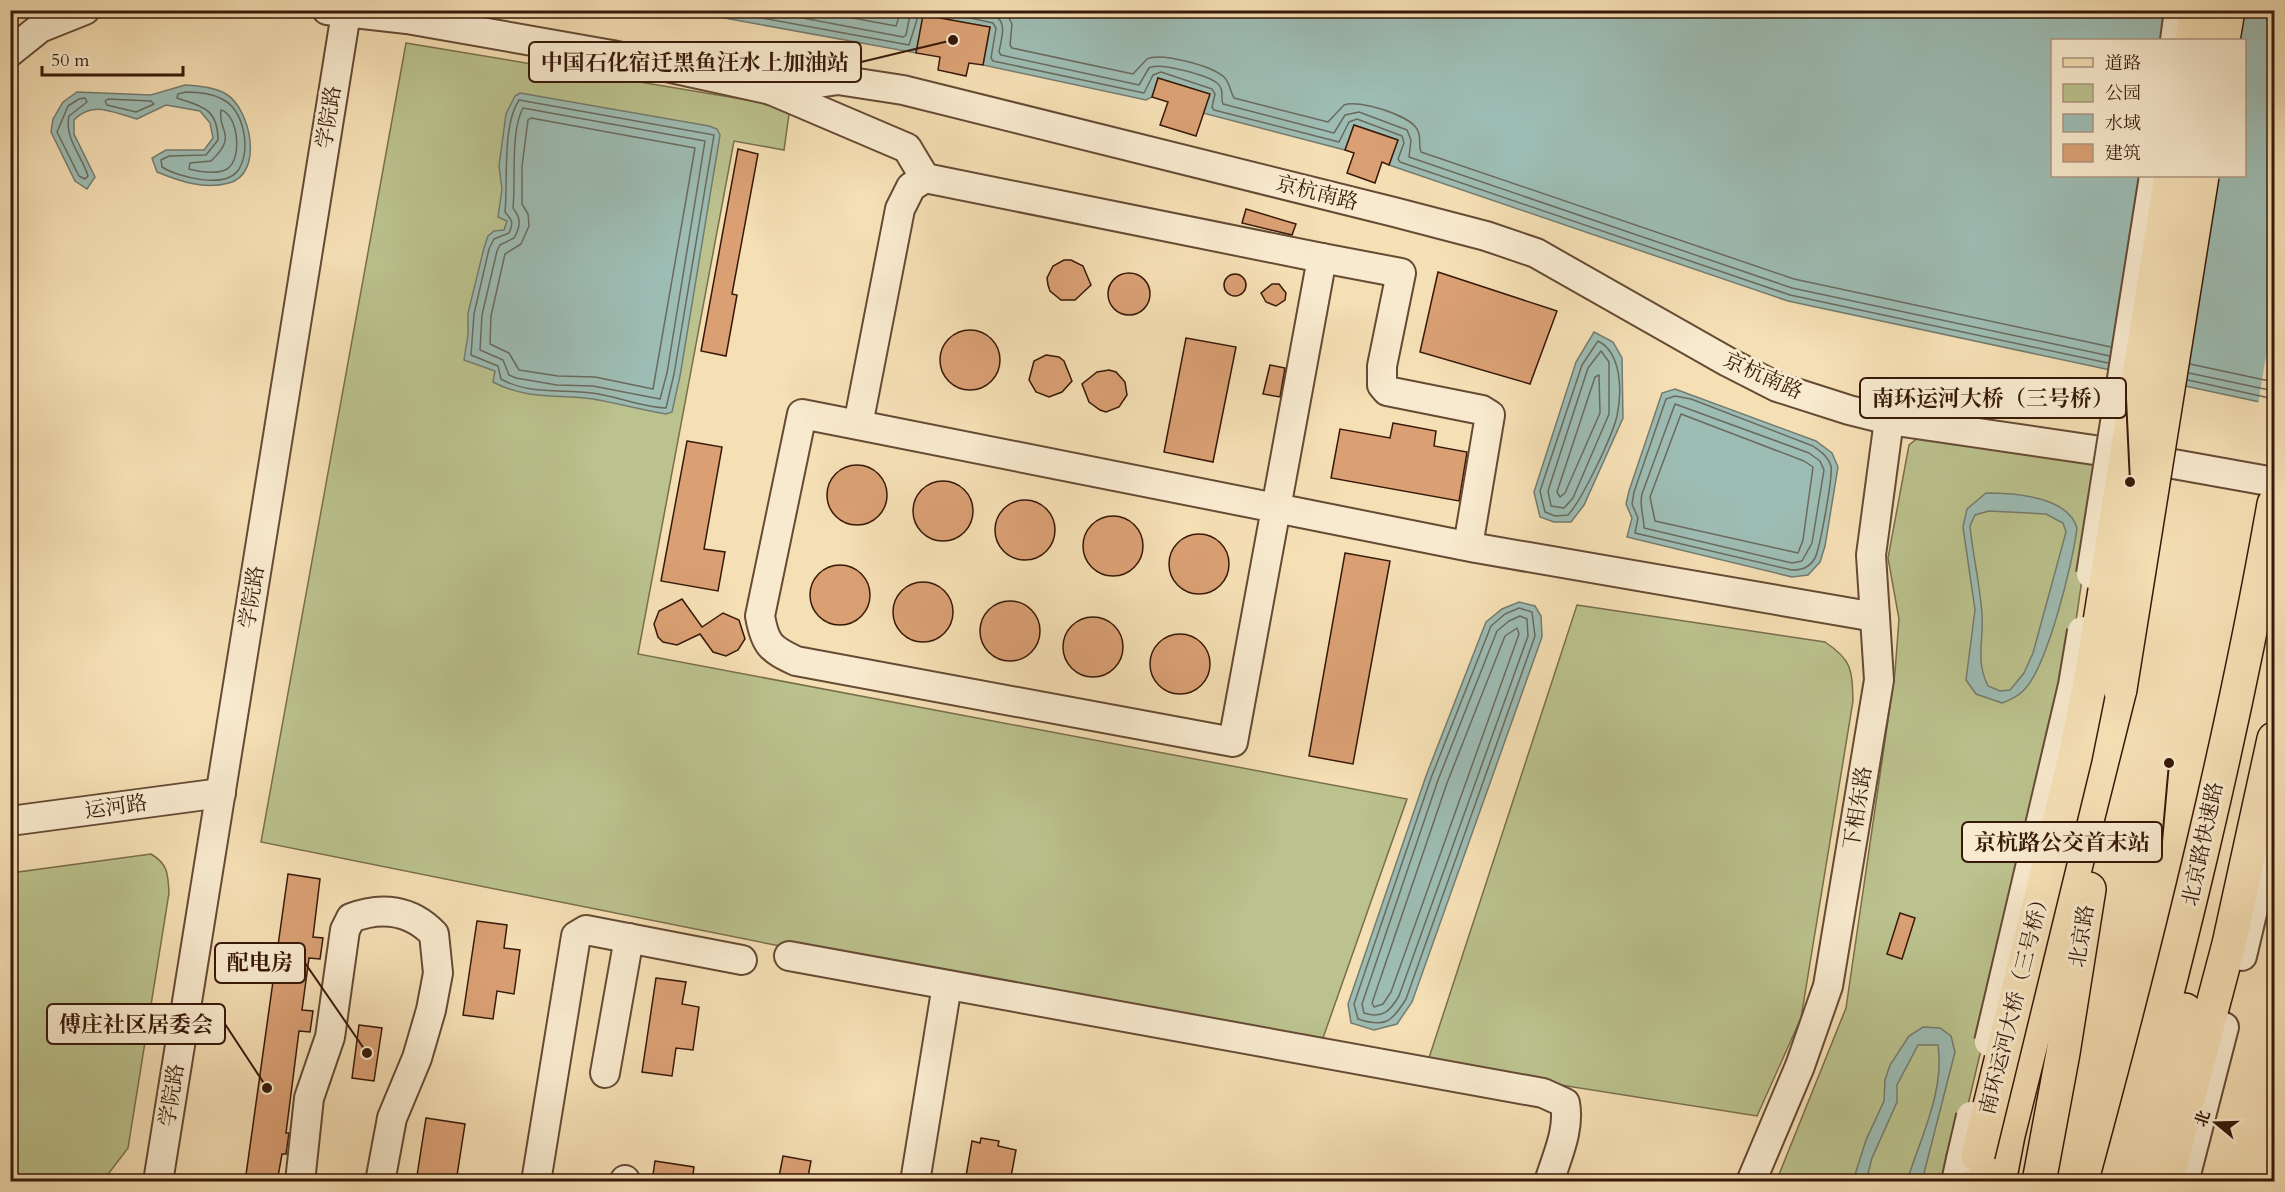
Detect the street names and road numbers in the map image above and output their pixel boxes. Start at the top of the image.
street label: 学院路 [310,84,348,150]
street label: 京杭南路 [1273,169,1361,217]
street label: 京杭南路 [1719,346,1807,406]
street label: 学院路 [233,564,271,630]
street label: 下相东路 [1837,764,1879,852]
street label: 北京路快速路 [2176,779,2230,909]
street label: 运河路 [83,788,149,826]
street label: 南环运河大桥（三号桥） [1973,886,2057,1118]
street label: 北京路 [2063,903,2101,969]
street label: 学院路 [153,1062,191,1128]

